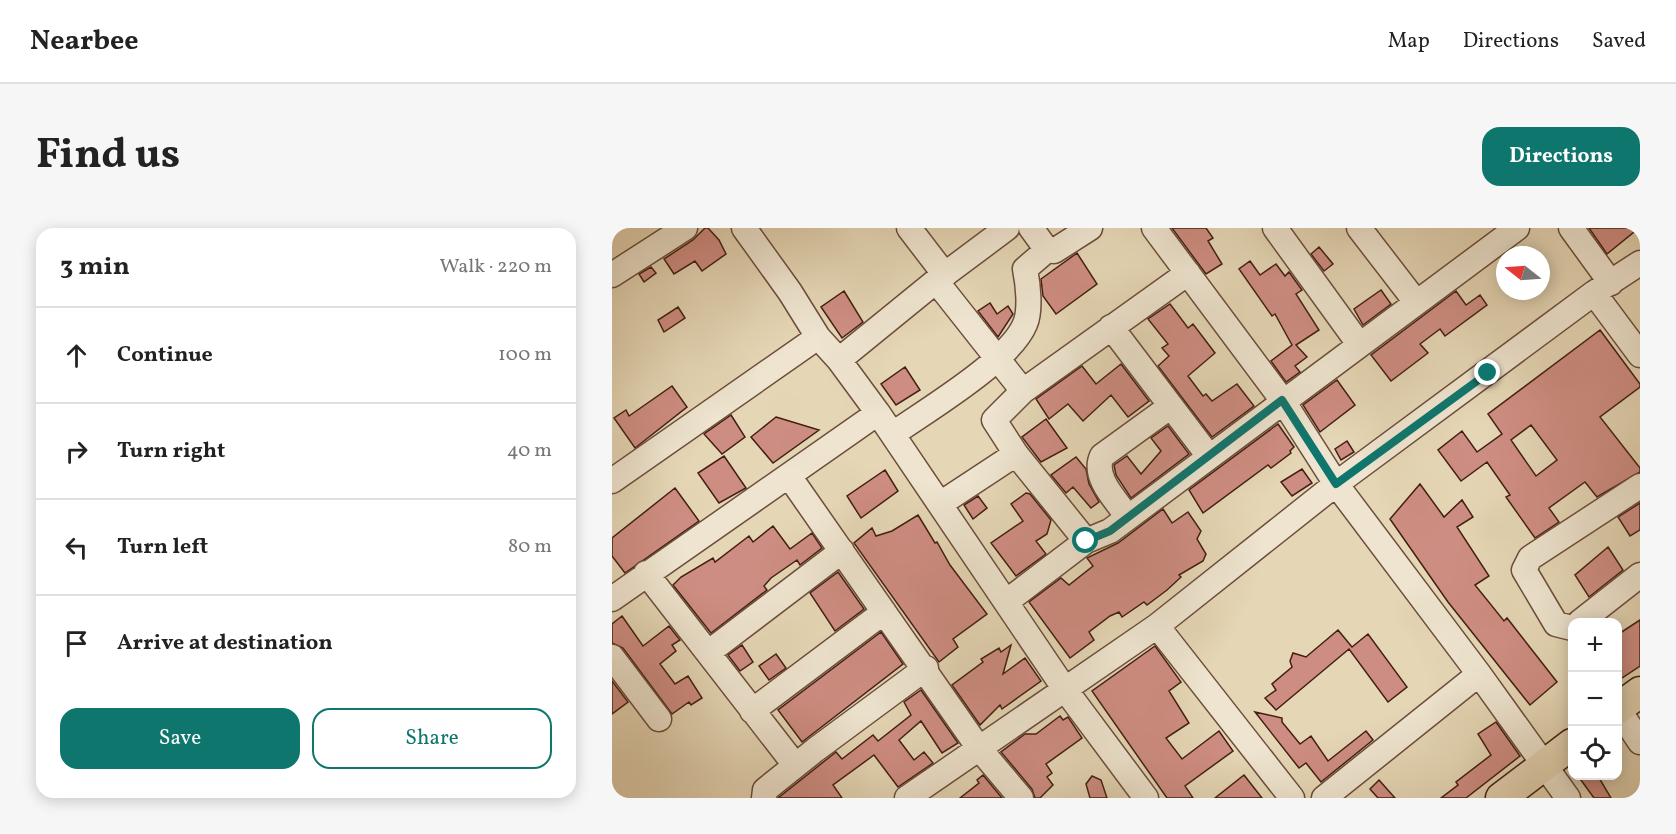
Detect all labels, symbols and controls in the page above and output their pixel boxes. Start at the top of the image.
text: Nearbee [30,22,139,61]
text: Map [1388,27,1430,56]
text: Directions [1463,27,1559,56]
text: Saved [1592,27,1646,56]
text: Find us [36,127,180,186]
button: Directions [1482,127,1640,186]
north arrow [1496,246,1550,300]
text: 3 min [60,249,130,285]
text: Walk · 220 m [440,253,552,281]
icon: ahead [60,339,93,372]
text: Continue [117,340,213,371]
text: 100 m [498,341,552,369]
route end [1474,359,1500,385]
icon: right [60,435,93,468]
text: Turn right [117,436,225,467]
text: 40 m [507,437,552,465]
route start [1072,527,1098,553]
icon: left [60,531,93,564]
text: Turn left [117,532,208,563]
text: 80 m [508,533,552,561]
map controls [1568,618,1622,780]
button: + [1568,618,1622,672]
icon: arrive [60,627,93,660]
text: Arrive at destination [117,628,333,659]
button: − [1568,672,1622,726]
button: Save [60,708,300,769]
button: Share [312,708,552,769]
button: locate [1568,726,1622,780]

